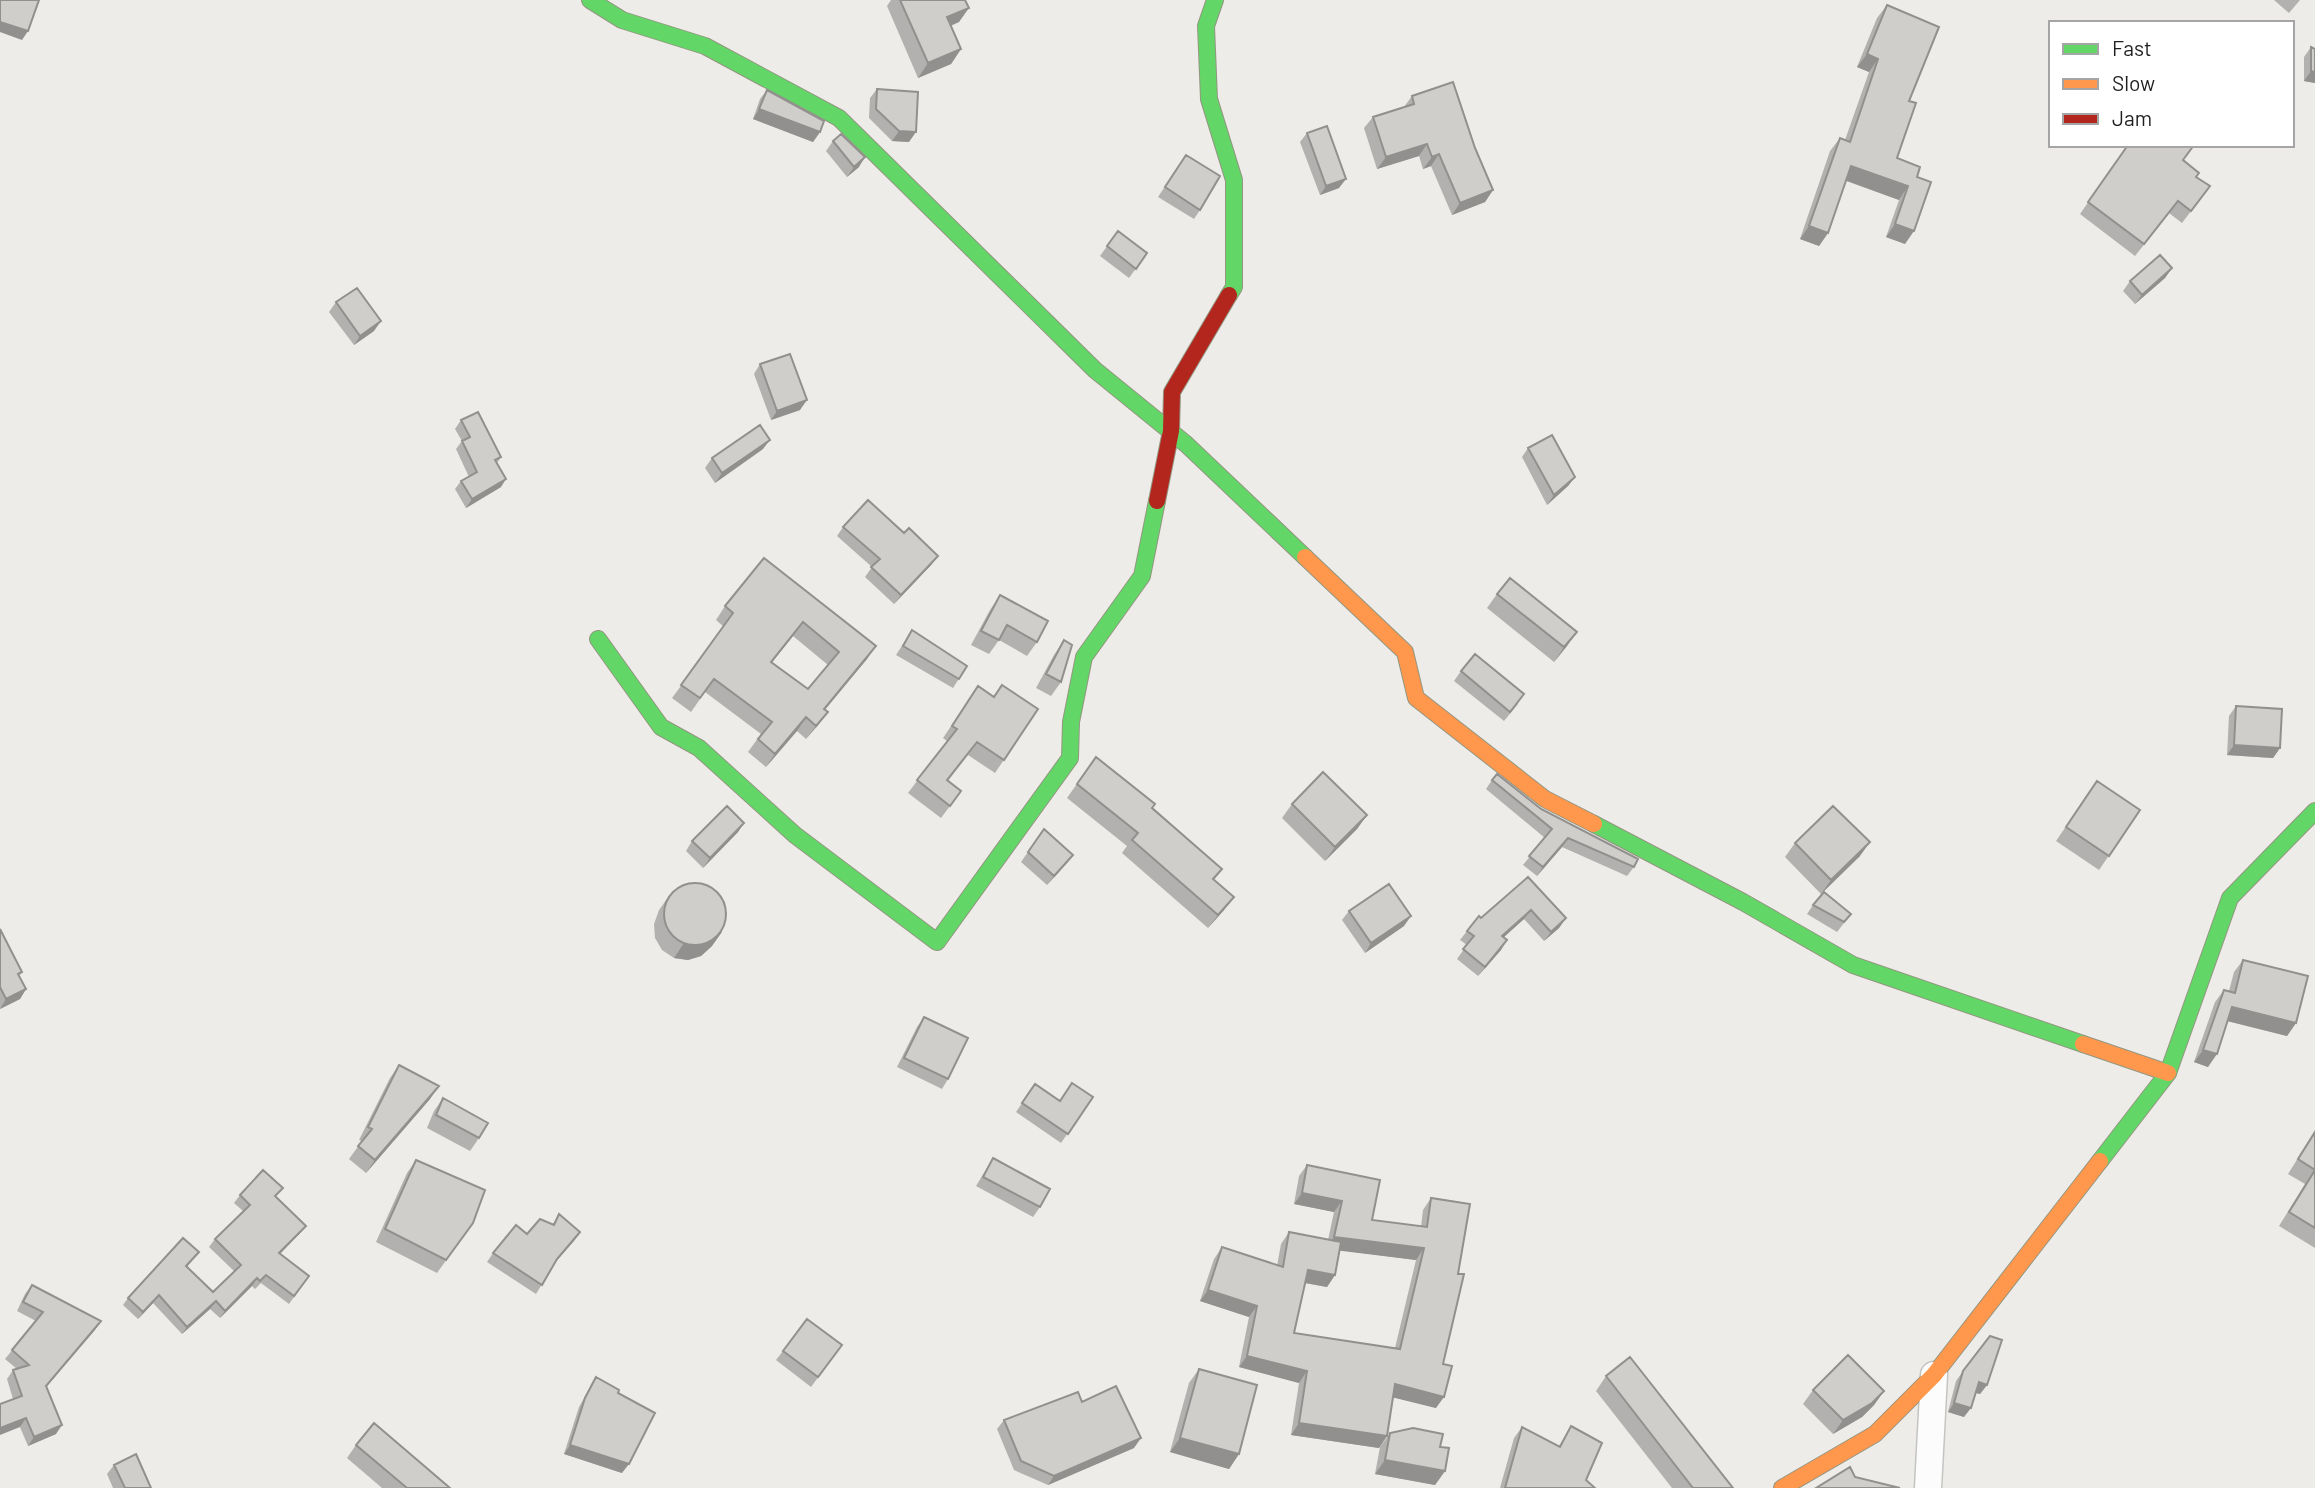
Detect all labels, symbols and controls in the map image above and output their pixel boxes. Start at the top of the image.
legend [2049,21,2294,147]
text: Fast [2112,35,2152,60]
text: Slow [2112,70,2155,95]
text: Jam [2112,105,2152,130]

